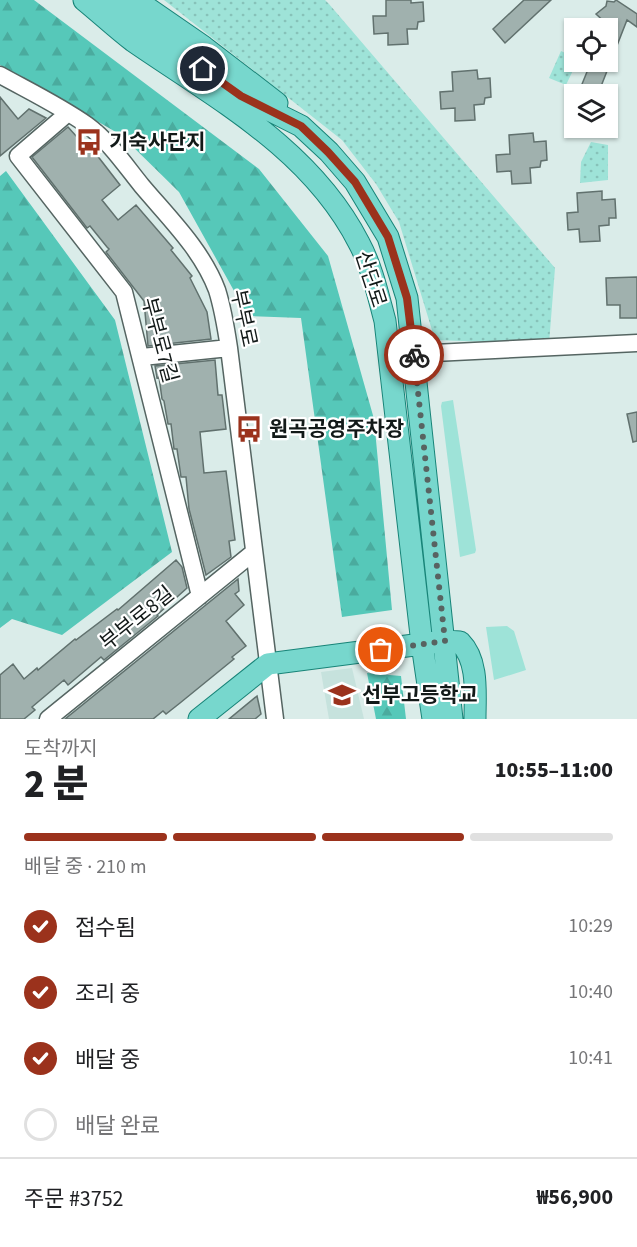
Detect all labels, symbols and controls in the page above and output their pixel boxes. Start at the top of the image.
map controls [564,18,618,138]
button: locate [564,18,618,72]
pin [177,43,228,94]
icon: home [186,52,219,85]
button: layers [564,84,618,138]
bus stop icon: 기숙사단지 [74,127,104,157]
place label: 기숙사단지 [109,127,206,157]
street label: 산단로 [348,247,394,311]
street label: 부부로 [223,287,265,349]
street label: 부부로7길 [134,294,186,386]
courier [384,325,444,385]
icon: bike [398,339,431,372]
bus stop icon: 원곡공영주차장 [234,414,264,444]
place label: 원곡공영주차장 [269,414,404,444]
street label: 부부로8길 [93,579,181,657]
pin [355,624,406,675]
icon: bag [364,633,397,666]
school or university icon: 선부고등학교 [327,680,357,710]
place label: 선부고등학교 [362,680,478,710]
text: 도착까지 [24,735,98,763]
text: 10:55–11:00 [495,754,613,786]
text: 2 분 [24,757,89,813]
text: 배달 중 · 210 m [24,853,147,881]
icon: check [24,910,57,943]
text: 접수됨 [75,912,136,944]
text: 10:29 [568,912,613,940]
icon: check [24,976,57,1009]
text: 조리 중 [75,978,140,1010]
text: 10:40 [568,978,613,1006]
icon: check [24,1042,57,1075]
text: 배달 중 [75,1044,140,1076]
text: 10:41 [568,1044,613,1072]
text: 배달 완료 [75,1110,160,1142]
text: ₩56,900 [537,1181,613,1213]
text: 주문 #3752 [24,1183,124,1215]

